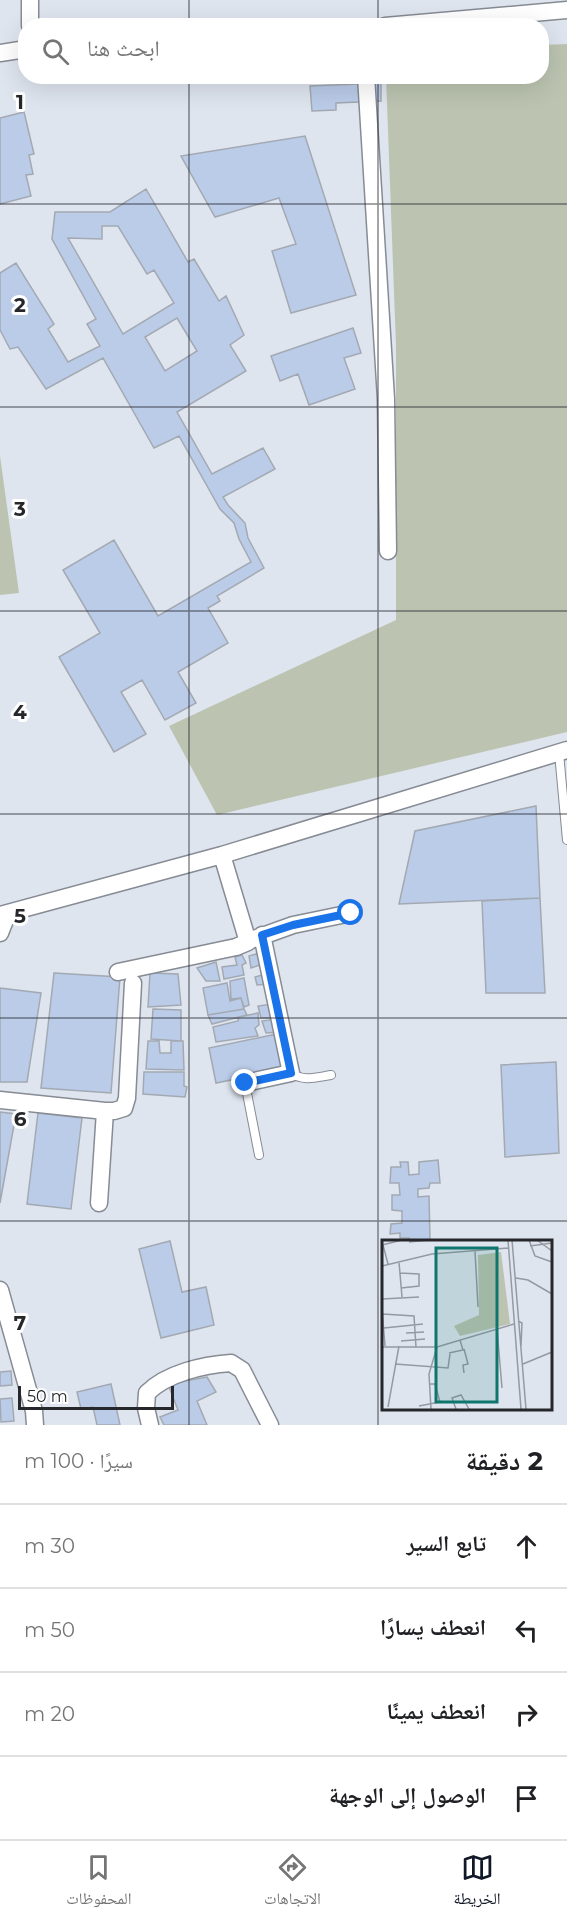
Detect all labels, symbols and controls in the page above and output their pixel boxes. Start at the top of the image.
search box [18,18,549,84]
icon: search [39,35,72,68]
text: ابحث هنا [87,35,160,62]
text: 1 [16,90,24,114]
text: 2 [14,293,26,317]
text: 3 [13,497,26,521]
text: 4 [13,700,27,724]
route start [337,899,363,925]
text: 5 [14,904,26,928]
route end [231,1069,257,1095]
text: 6 [14,1107,27,1131]
inset map [382,1240,552,1410]
text: 7 [14,1311,26,1335]
scale bar [18,1383,174,1410]
text: 50 m [27,1387,68,1406]
text: 2 دقيقة [466,1445,543,1477]
text: سيرًا · 100 m [24,1449,133,1473]
text: تابع السير [406,1530,486,1557]
icon: ahead [510,1530,543,1563]
text: 30 m [24,1534,75,1558]
text: انعطف يسارًا [380,1614,486,1641]
icon: left [510,1614,543,1647]
text: 50 m [24,1618,75,1642]
text: انعطف يمينًا [386,1698,486,1725]
icon: right [510,1698,543,1731]
text: 20 m [24,1702,75,1726]
text: الوصول إلى الوجهة [329,1782,486,1809]
icon: arrive [510,1782,543,1815]
tab: المحفوظات [66,1851,131,1914]
tab: الاتجاهات [264,1851,321,1914]
tab: الخريطة [454,1851,501,1914]

